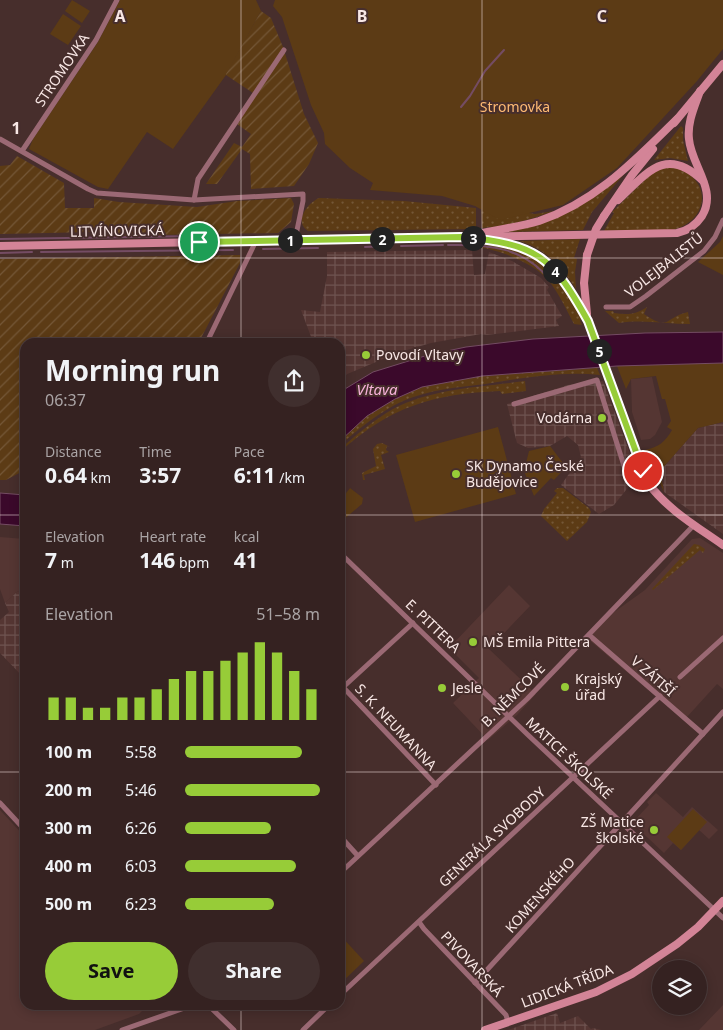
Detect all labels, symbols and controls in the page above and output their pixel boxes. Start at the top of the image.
text: A [114,5,126,27]
text: B [357,5,367,27]
text: C [597,5,607,27]
street label: STROMOVKA [30,29,93,110]
park label: Stromovka [480,97,550,116]
text: 1 [11,117,21,139]
street label: LITVÍNOVICKÁ [70,220,164,241]
pin [178,221,220,263]
pin: 2 [370,226,394,252]
pin: 3 [460,226,486,250]
icon: arrive [185,228,213,256]
pin: 1 [278,228,302,252]
street label: VOLEJBALISTŮ [620,228,707,301]
text: 3 [469,229,478,248]
text: 2 [378,230,387,249]
text: 1 [286,231,295,250]
pin: 4 [542,258,568,284]
text: 4 [551,262,560,281]
pin: 5 [586,338,612,364]
text: 5 [595,342,604,361]
place label: Povodí Vltavy [376,345,464,364]
marker: Povodí Vltavy [360,349,372,361]
text: Morning run [45,351,220,389]
button: share [268,355,320,407]
water label: Vltava [356,379,398,399]
text: 06:37 [45,389,86,411]
place label: Vodárna [537,408,592,427]
marker: Vodárna [596,412,608,424]
text: Distance [45,442,102,461]
text: Time [139,442,172,461]
text: Pace [234,442,265,461]
pin [622,450,664,492]
place label: SK Dynamo České Budějovice [466,456,584,491]
icon: check [629,457,657,485]
text: 0.64 [45,461,87,489]
text: 3:57 [139,461,181,489]
text: 6:11 [234,461,276,489]
text: km [87,468,111,487]
text: /km [276,468,305,487]
marker: SK Dynamo České Budějovice [450,468,462,480]
text: Elevation [45,527,105,546]
text: Heart rate [139,527,206,546]
text: kcal [234,527,259,546]
text: 7 [45,546,57,574]
text: 146 [139,546,175,574]
text: 41 [234,546,258,574]
text: m [57,553,74,572]
text: bpm [175,553,209,572]
street label: E. PITTERA [402,595,465,657]
text: Elevation [45,603,113,625]
text: 51–58 m [256,603,320,625]
place label: MŠ Emila Pittera [483,632,590,651]
marker: MŠ Emila Pittera [467,636,479,648]
street label: V ZÁTIŠÍ [627,651,680,700]
street label: B. NĚMCOVÉ [477,659,549,731]
place label: Krajský úřad [575,669,623,704]
place label: Jesle [450,678,482,697]
street label: S. K. NEUMANNA [351,679,441,774]
marker: Krajský úřad [559,681,571,693]
marker: Jesle [436,682,448,694]
street label: MATICE ŠKOLSKÉ [522,713,617,803]
text: 100 m [45,741,92,763]
text: 5:58 [125,741,157,763]
text: 200 m [45,779,92,801]
text: 5:46 [125,779,157,801]
street label: GENERÁLA SVOBODY [434,782,549,891]
place label: ZŠ Matice školské [581,812,644,847]
text: 300 m [45,817,92,839]
text: 6:26 [125,817,157,839]
marker: ZŠ Matice školské [648,824,660,836]
street label: KOMENSKÉHO [500,853,579,937]
text: 400 m [45,855,92,877]
text: 6:03 [125,855,157,877]
text: 500 m [45,893,92,915]
text: 6:23 [125,893,157,915]
street label: PIVOVARSKÁ [437,927,508,1001]
button: Save [45,942,178,1000]
button: Share [188,942,320,1000]
street label: LIDICKÁ TŘÍDA [518,959,616,1012]
map controls [652,960,707,1015]
button: layers [652,960,707,1015]

